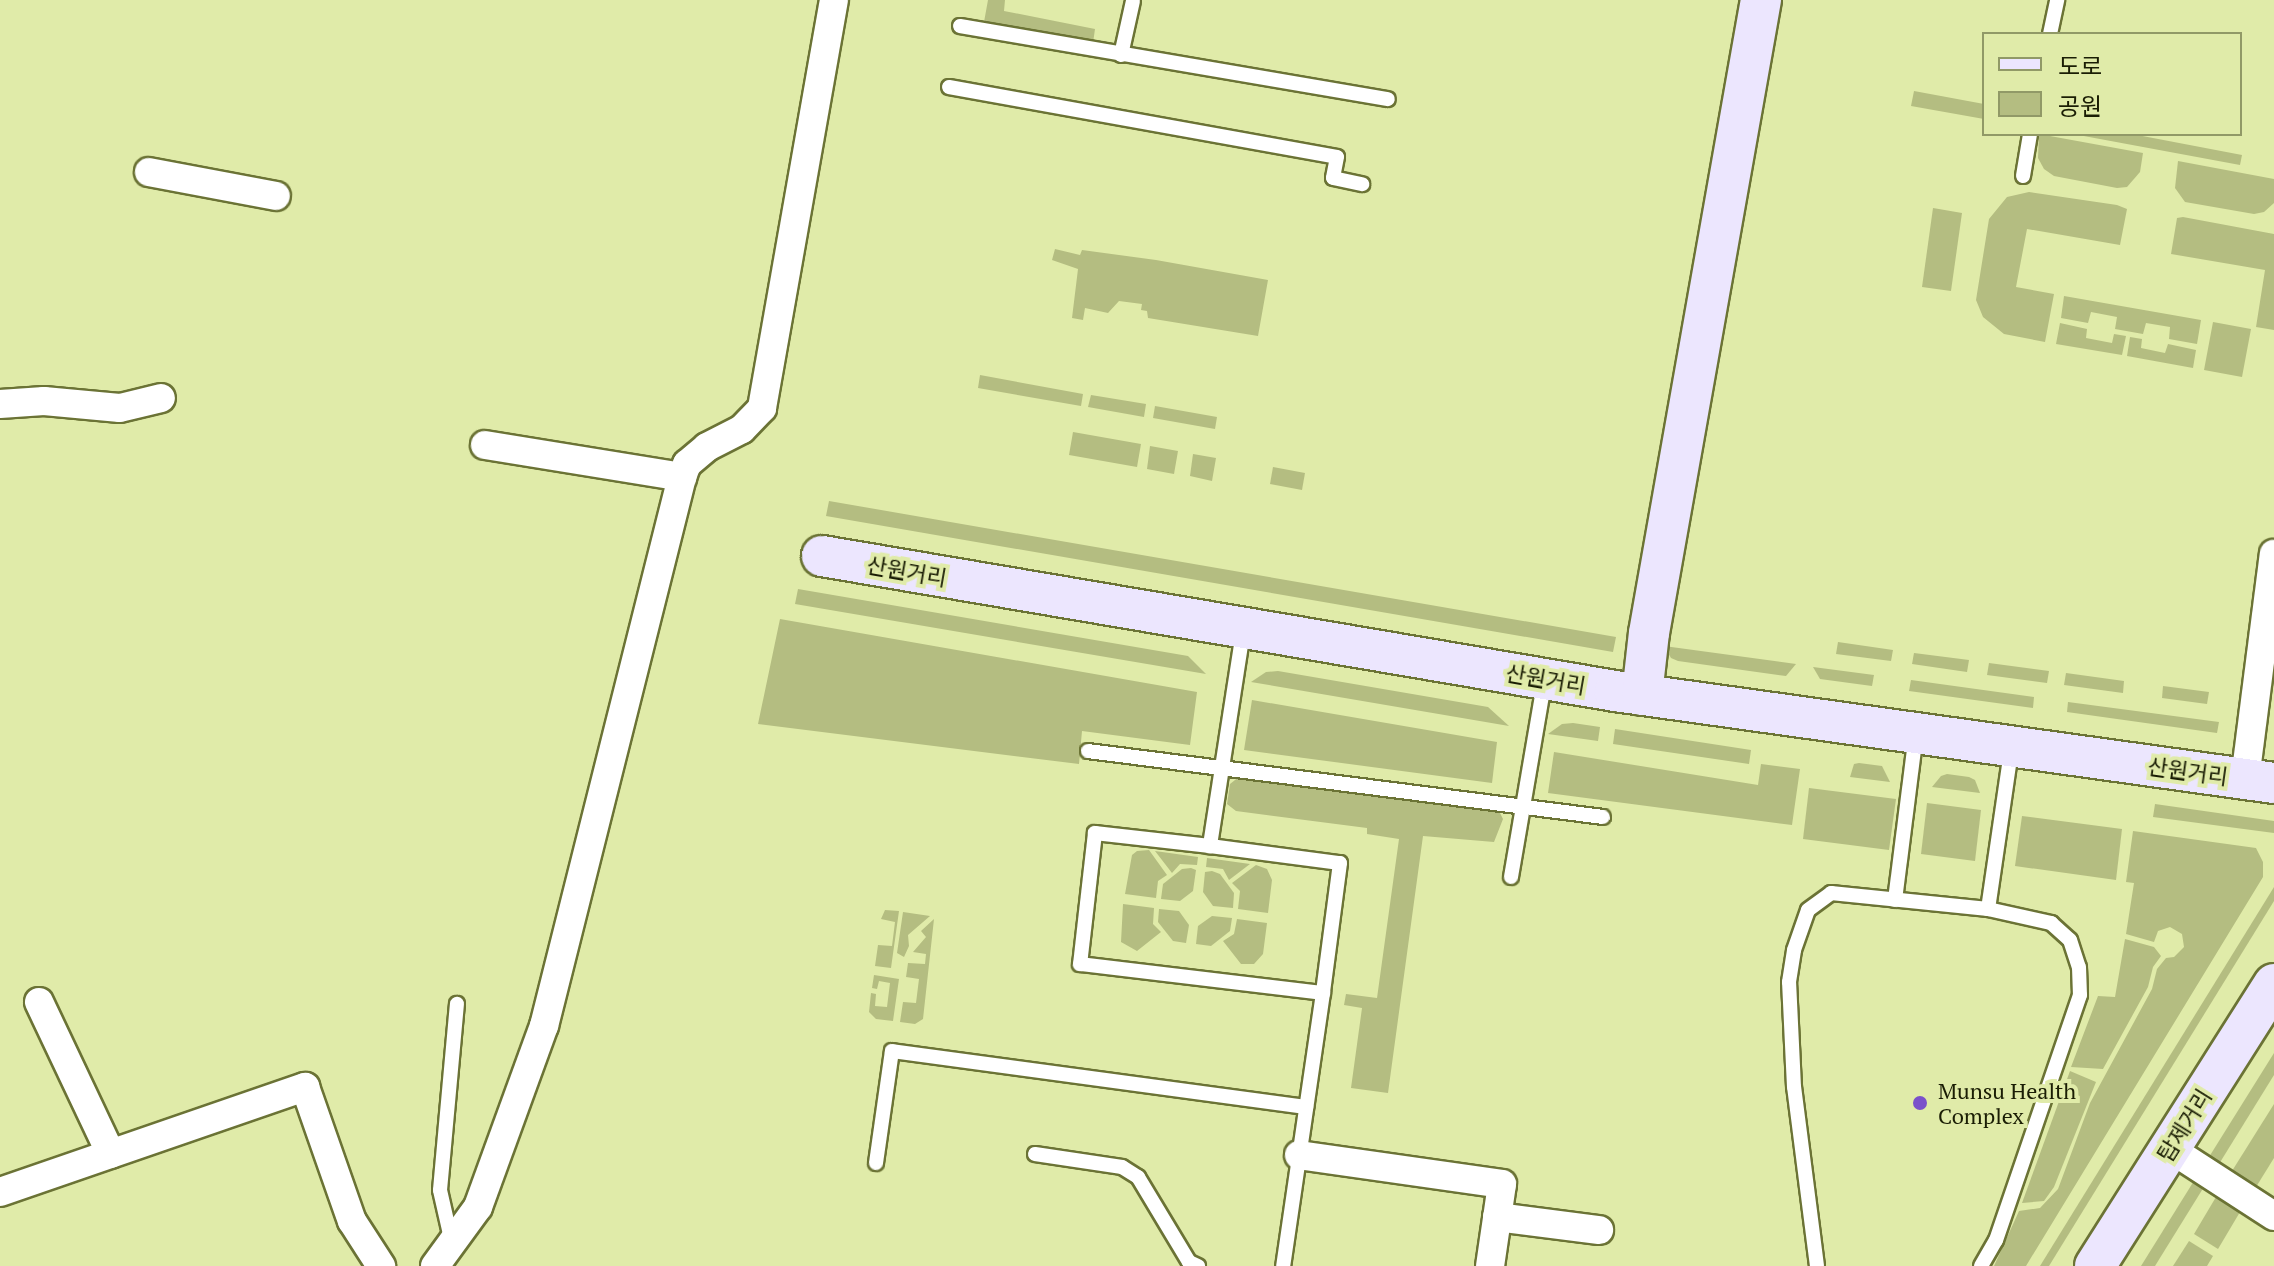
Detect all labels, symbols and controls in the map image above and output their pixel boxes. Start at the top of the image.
legend [1982,32,2242,136]
text: 도로 [2058,50,2102,82]
text: 공원 [2058,90,2102,122]
street label: 산원거리 [865,551,949,591]
street label: 산원거리 [1504,659,1588,699]
street label: 산원거리 [2146,752,2230,790]
place label: Munsu Health Complex [1938,1077,2076,1128]
street label: 탑제거리 [2151,1084,2217,1166]
marker: Munsu Health Complex [1909,1092,1931,1114]

